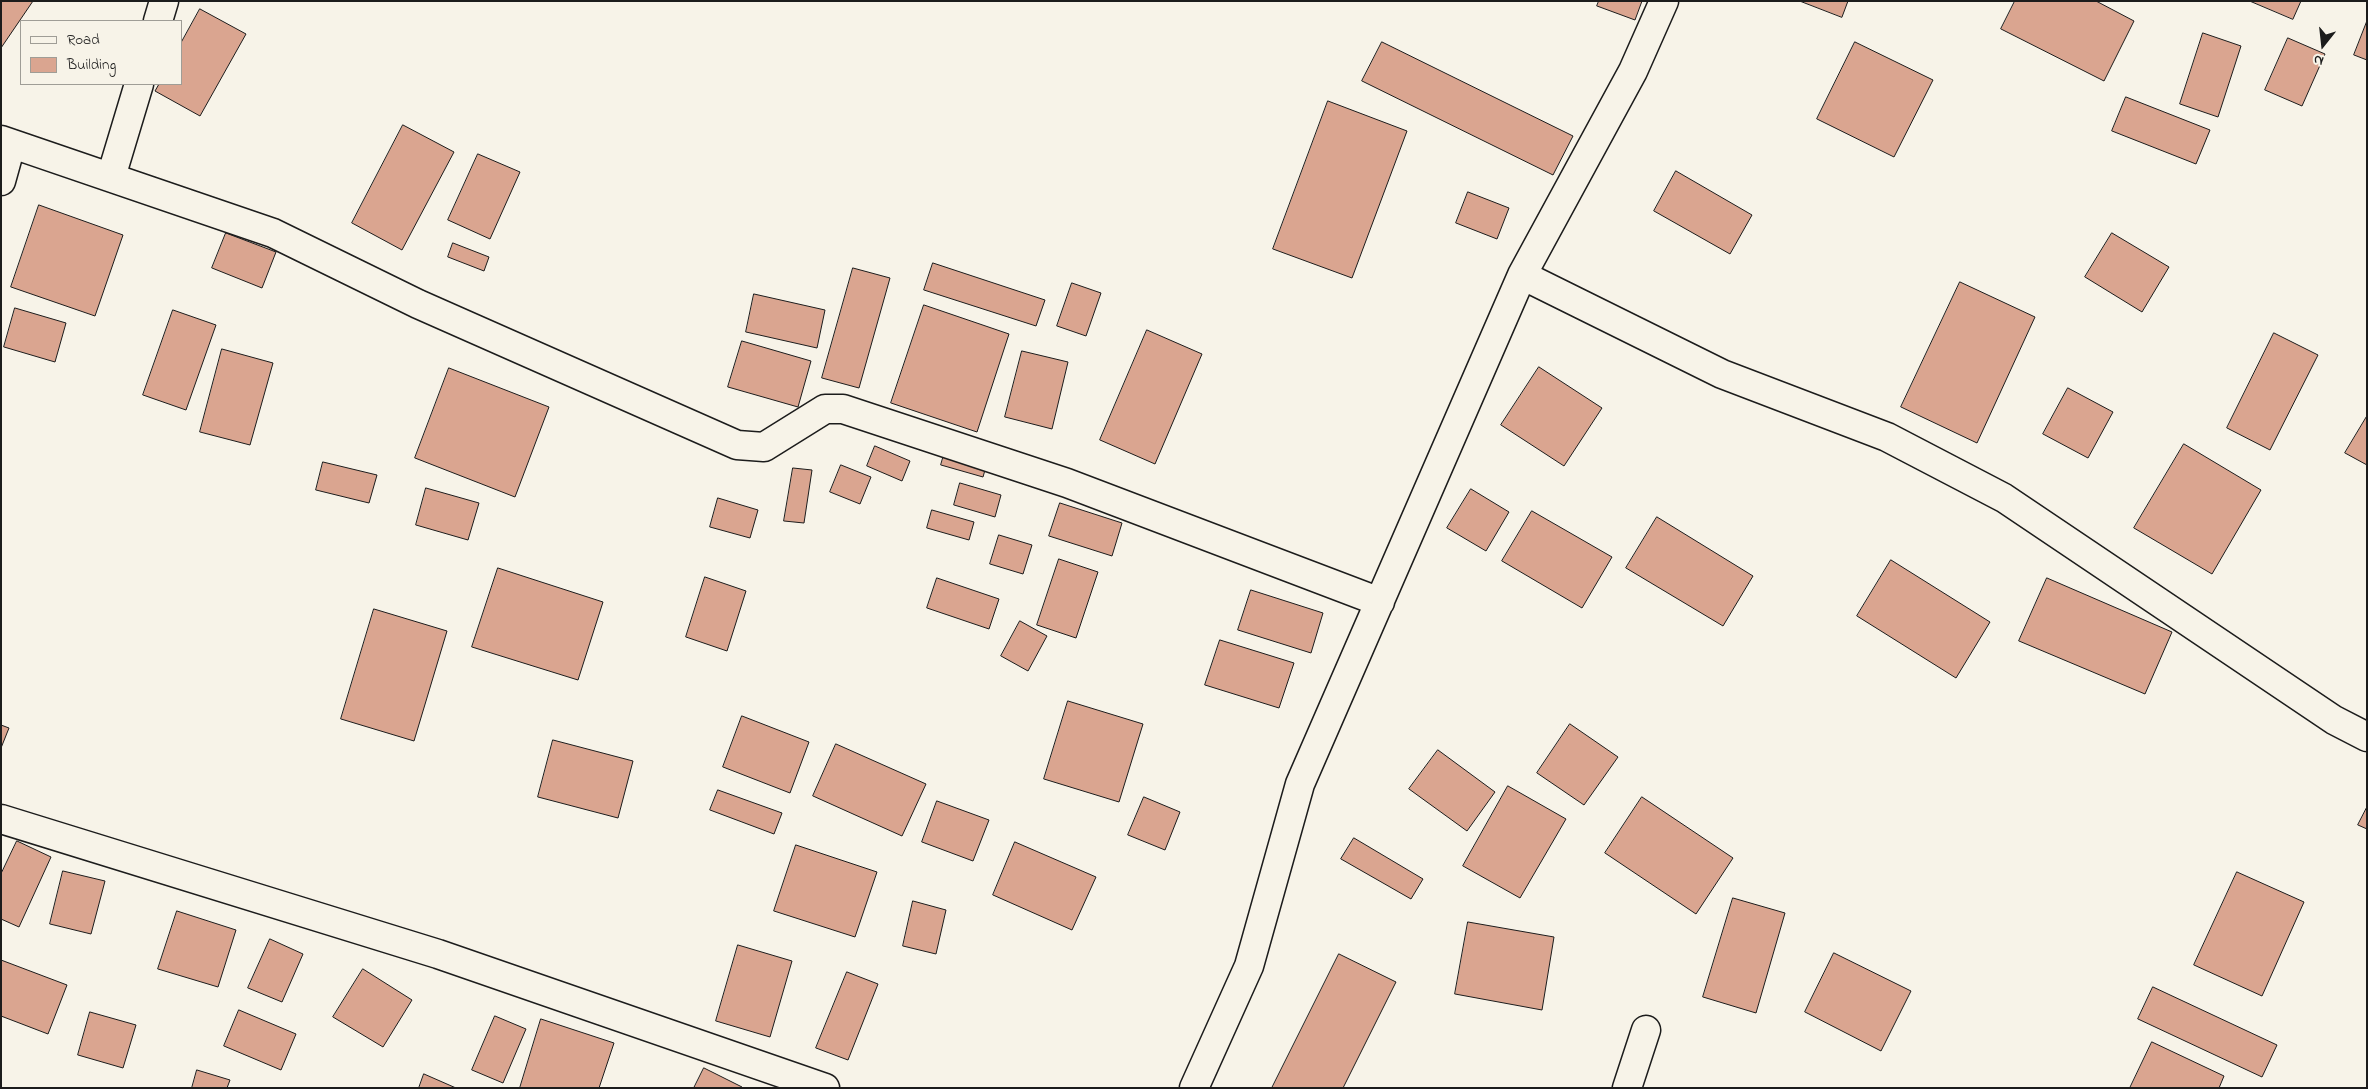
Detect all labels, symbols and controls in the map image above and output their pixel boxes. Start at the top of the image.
legend [20,20,182,85]
north arrow [2298,20,2348,70]
text: Road [67,29,100,51]
text: N [2311,49,2326,71]
text: Building [67,54,116,76]

